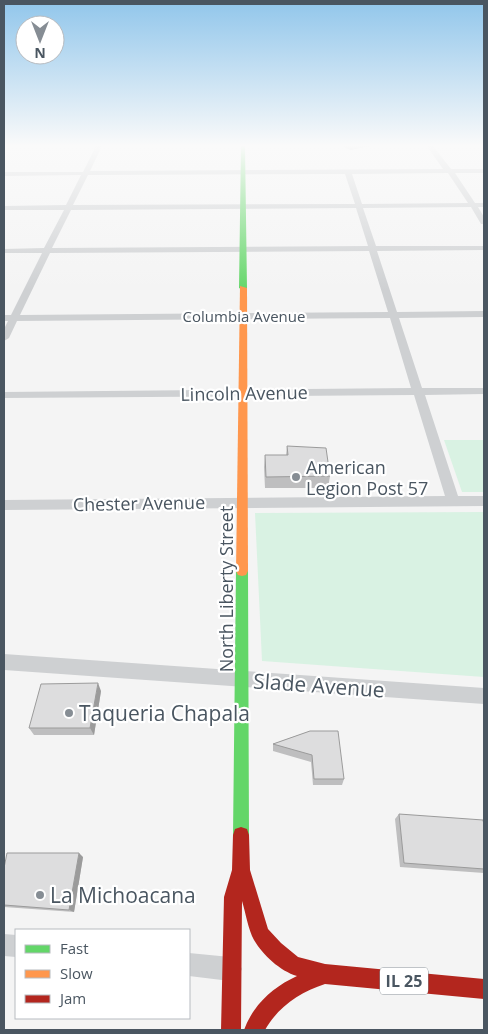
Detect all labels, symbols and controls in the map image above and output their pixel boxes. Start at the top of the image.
north arrow [15,15,65,65]
text: N [34,44,46,63]
street label: Columbia Avenue [183,306,305,326]
street label: Lincoln Avenue [180,380,308,406]
place label: American Legion Post 57 [306,455,428,500]
marker: American Legion Post 57 [290,471,302,483]
street label: Chester Avenue [73,490,205,516]
street label: North Liberty Street [214,506,238,672]
street label: Slade Avenue [252,666,386,704]
place label: Taqueria Chapala [79,699,250,727]
marker: Taqueria Chapala [63,707,75,719]
place label: La Michoacana [50,881,196,909]
marker: La Michoacana [34,889,46,901]
legend [15,929,190,1019]
text: Fast [60,938,89,958]
text: Slow [60,963,93,983]
road number: IL 25 [380,968,428,994]
text: Jam [58,988,86,1008]

